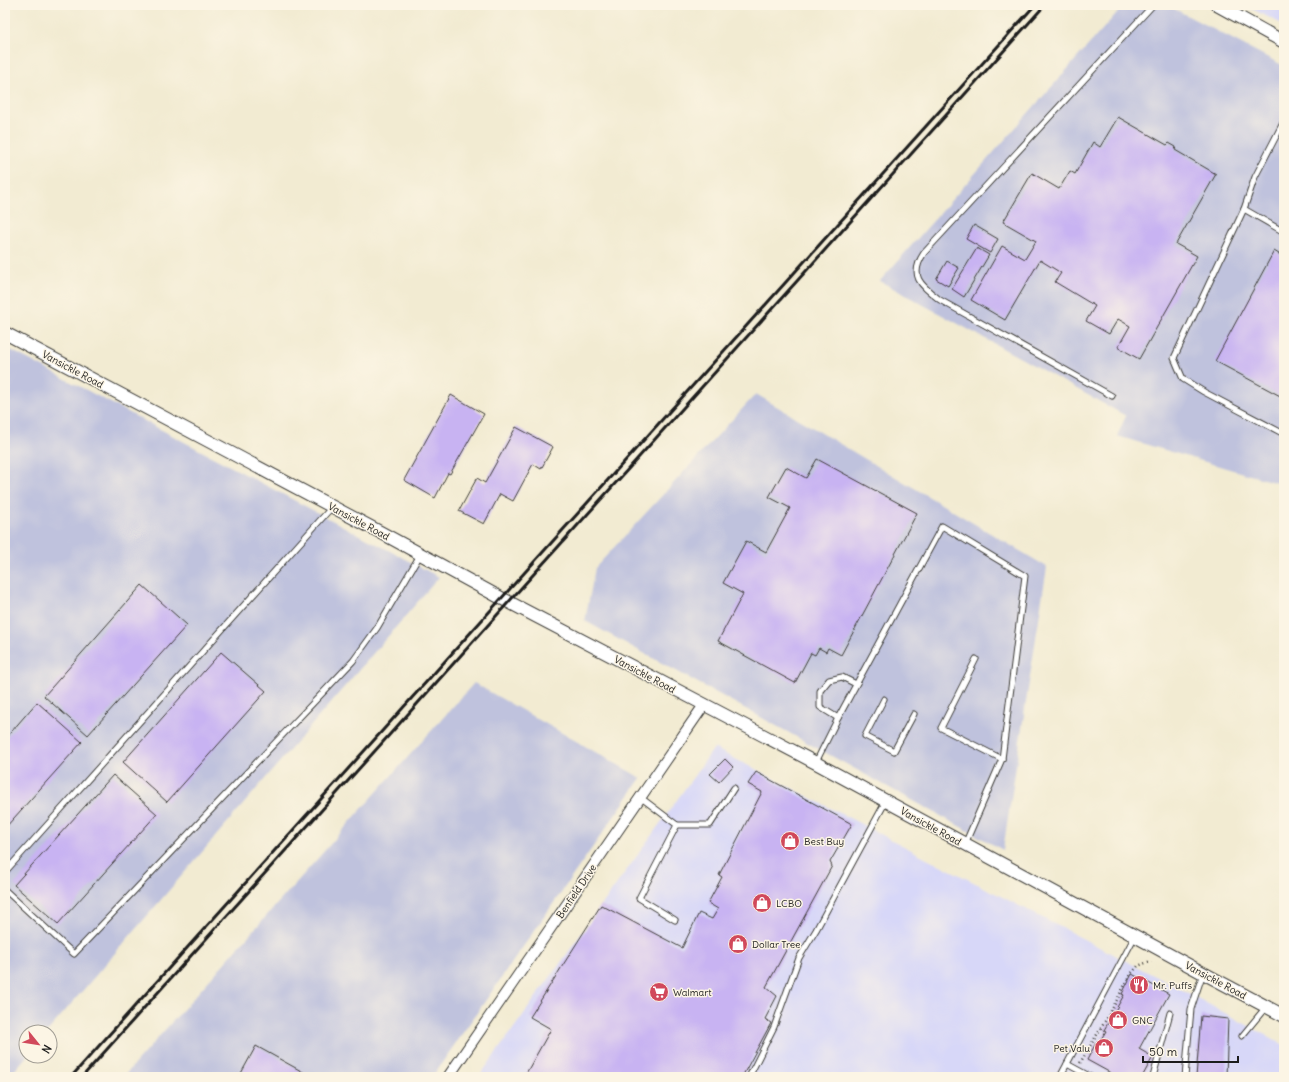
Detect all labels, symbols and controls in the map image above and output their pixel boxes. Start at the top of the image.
street label: Vansickle Road [40,348,106,391]
street label: Vansickle Road [326,500,392,543]
street label: Vansickle Road [612,653,678,696]
street label: Vansickle Road [898,804,964,849]
shop icon: Best Buy [779,830,801,852]
place label: Best Buy [804,835,844,848]
street label: Benfield Drive [553,862,599,921]
shop icon: LCBO [751,892,773,914]
place label: LCBO [776,897,802,910]
shop icon: Dollar Tree [727,933,749,955]
place label: Dollar Tree [752,938,800,951]
street label: Vansickle Road [1183,959,1249,1002]
restaurant icon: Mr. Puffs [1128,974,1150,996]
place label: Mr. Puffs [1153,979,1192,992]
supermarket icon: Walmart [648,981,670,1003]
place label: Walmart [673,986,712,999]
shop icon: GNC [1107,1009,1129,1031]
place label: GNC [1132,1014,1153,1027]
north arrow [18,1024,58,1064]
shop icon: Pet Valu [1093,1037,1115,1059]
scale bar [1143,1038,1238,1064]
text: N [39,1042,55,1056]
place label: Pet Valu [1054,1042,1090,1055]
text: 50 m [1149,1044,1178,1059]

